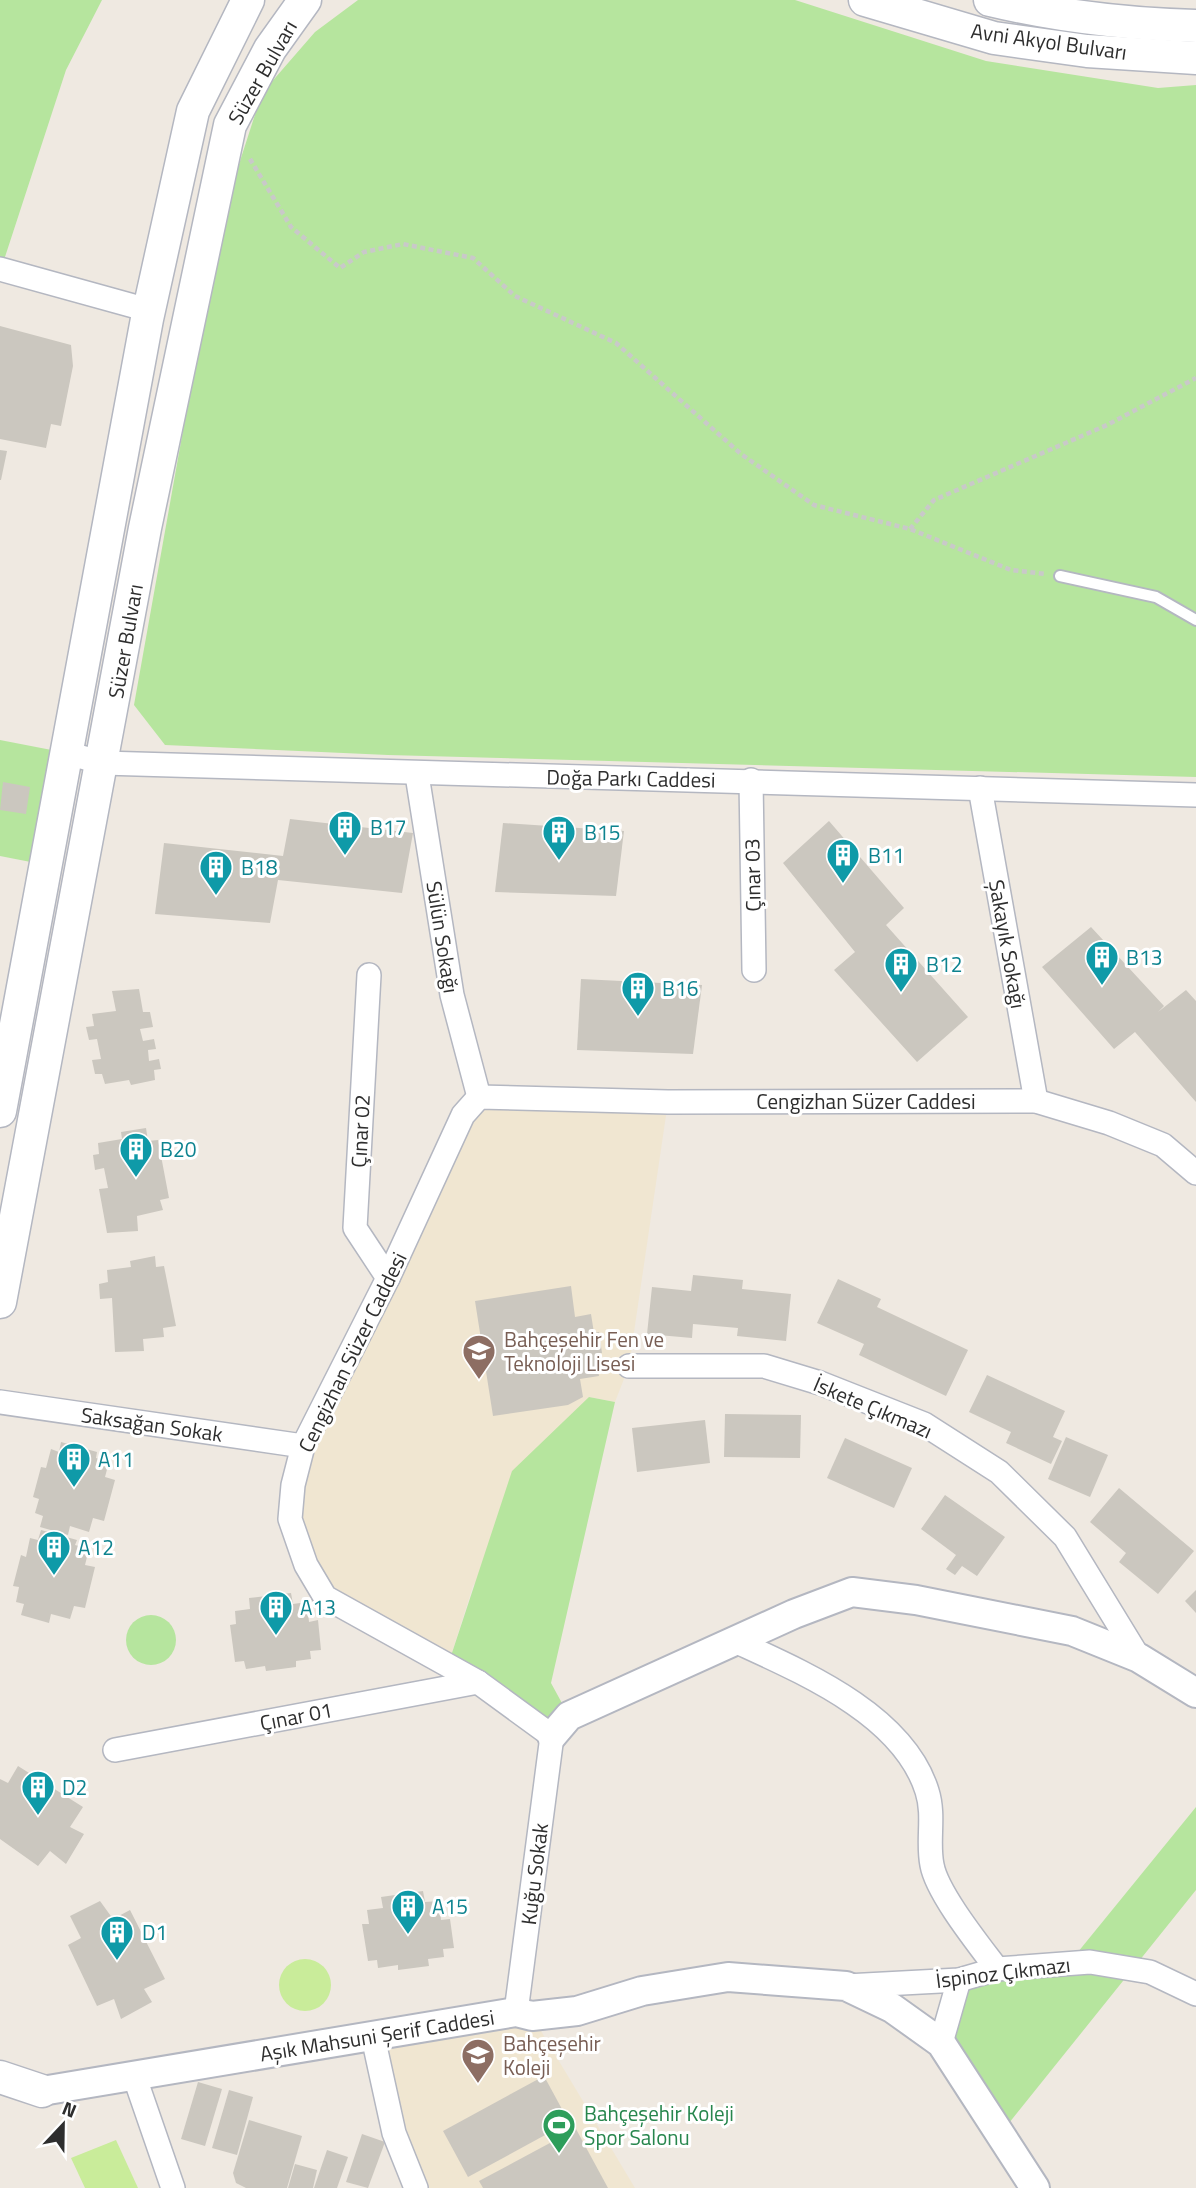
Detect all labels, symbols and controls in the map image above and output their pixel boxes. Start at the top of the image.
street label: Süzer Bulvarı [219,14,305,130]
street label: Avni Akyol Bulvarı [969,14,1129,68]
street label: Süzer Bulvarı [99,581,151,701]
street label: Doğa Parkı Caddesi [546,761,716,795]
building icon: B17 [326,808,364,857]
place label: B17 [370,811,406,843]
building icon: B15 [540,813,578,862]
place label: B15 [584,816,620,848]
building icon: B11 [824,836,862,885]
street label: Çınar 03 [735,838,769,912]
place label: B11 [868,839,904,871]
building icon: B18 [197,848,235,897]
place label: B18 [241,851,278,883]
street label: Şakayık Sokağı [981,877,1035,1011]
street label: Sülün Sokağı [418,879,468,995]
building icon: B13 [1083,938,1121,987]
place label: B13 [1126,941,1162,973]
building icon: B12 [882,945,920,994]
place label: B12 [926,948,962,980]
building icon: B16 [619,969,657,1018]
place label: B16 [662,972,698,1004]
street label: Cengizhan Süzer Caddesi [756,1085,976,1117]
street label: Çınar 02 [342,1094,378,1168]
building icon: B20 [117,1130,155,1179]
place label: B20 [160,1133,196,1165]
street label: Cengizhan Süzer Caddesi [290,1246,414,1458]
place label: Bahçeşehir Fen ve Teknoloji Lisesi [504,1323,664,1379]
school or university icon: Bahçeşehir Fen ve Teknoloji Lisesi [460,1332,498,1381]
street label: İskete Çıkmazı [809,1368,937,1446]
street label: Saksağan Sokak [79,1398,225,1450]
building icon: A11 [55,1440,93,1489]
place label: A11 [98,1443,134,1475]
building icon: A12 [35,1528,73,1577]
place label: A12 [78,1531,114,1563]
building icon: A13 [257,1588,295,1637]
place label: A13 [300,1591,336,1623]
street label: Çınar 01 [257,1693,335,1739]
building icon: D2 [19,1768,57,1817]
place label: D2 [62,1771,87,1803]
street label: Kuğu Sokak [512,1821,556,1927]
building icon: A15 [389,1887,427,1936]
place label: A15 [432,1890,468,1922]
building icon: D1 [98,1913,136,1962]
place label: D1 [142,1916,167,1948]
street label: İspinoz Çıkmazı [934,1948,1072,1996]
street label: Aşık Mahsuni Şerif Caddesi [257,2001,497,2069]
place label: Bahçeşehir Koleji [503,2027,601,2083]
school or university icon: Bahçeşehir Koleji [459,2036,497,2085]
north arrow [28,2090,98,2160]
text: N [58,2093,81,2125]
place label: Bahçeşehir Koleji Spor Salonu [584,2097,734,2153]
sports icon: Bahçeşehir Koleji Spor Salonu [540,2106,578,2155]

